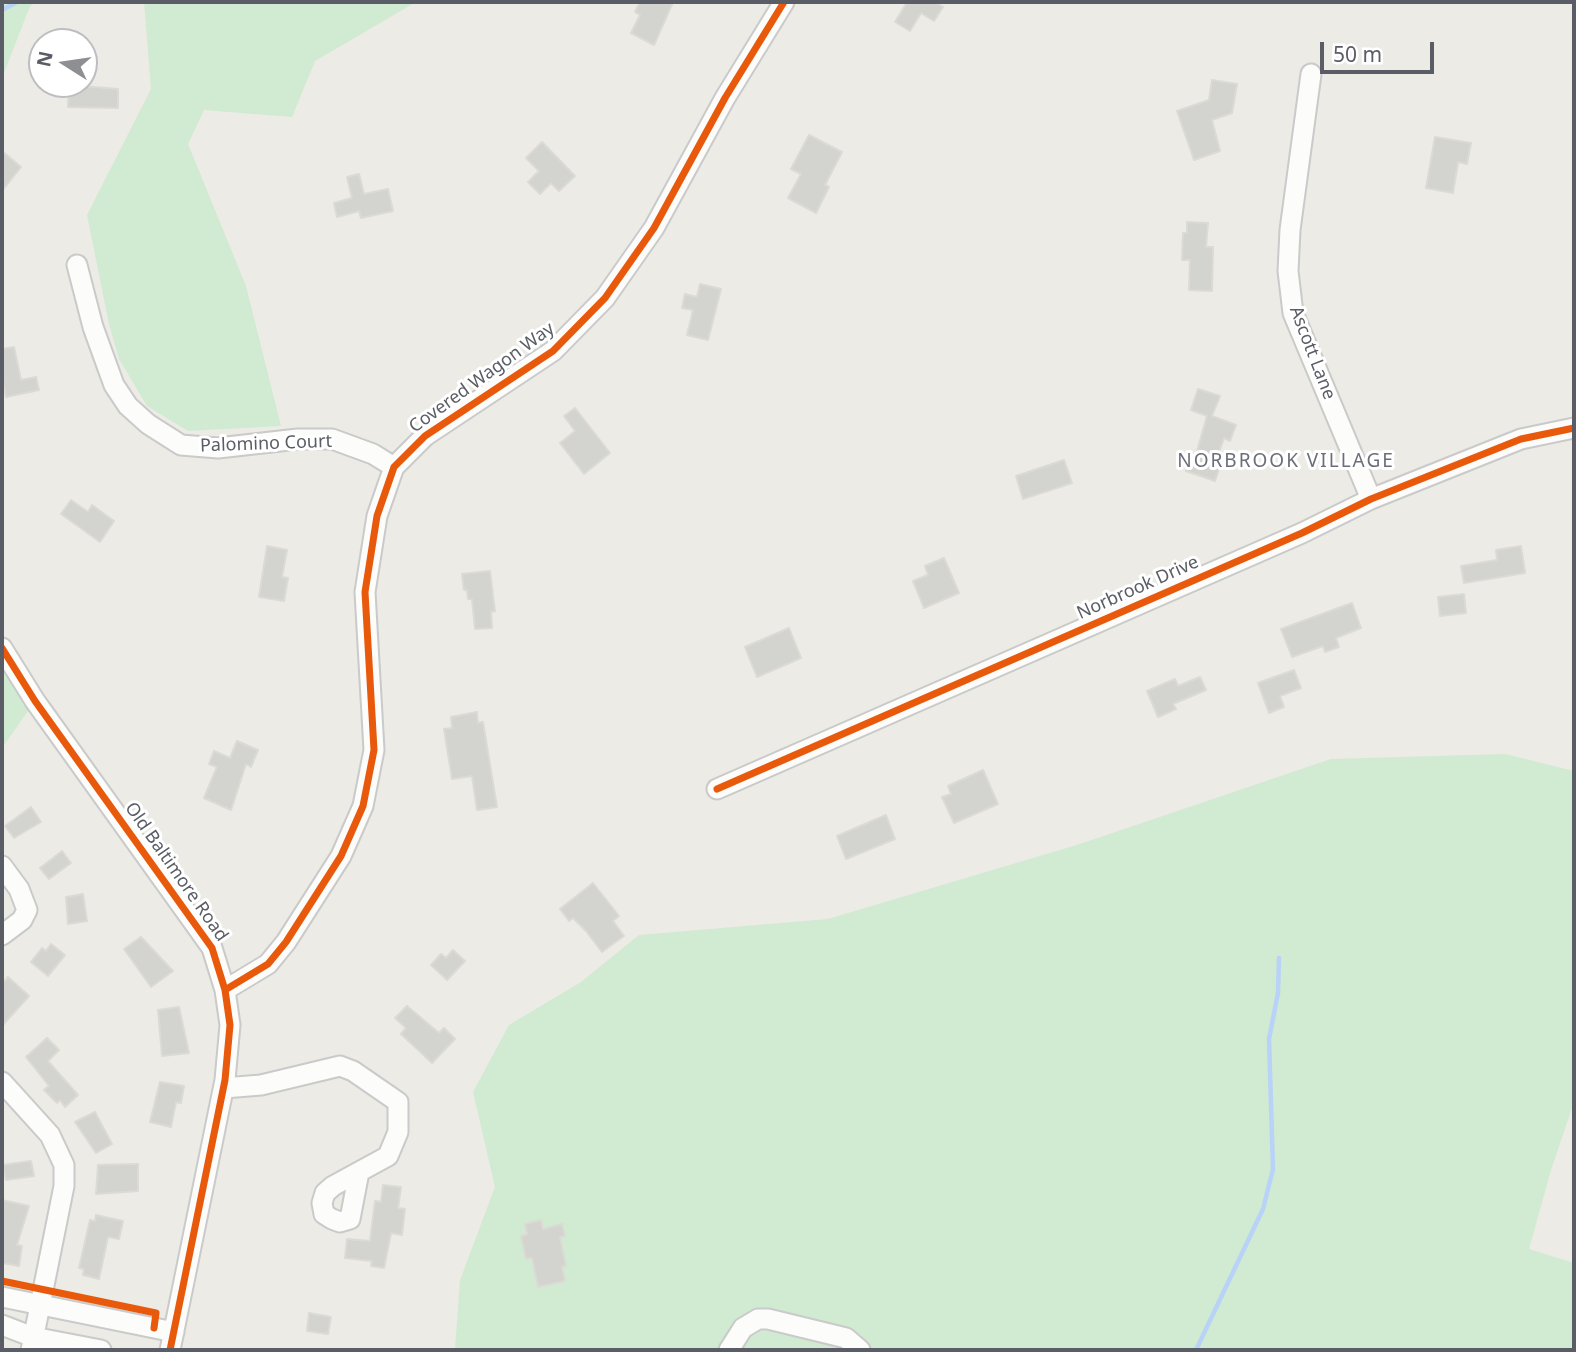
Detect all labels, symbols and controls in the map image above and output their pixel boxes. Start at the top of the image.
north arrow [28,28,98,98]
scale bar [1324,28,1438,72]
text: 50 m [1333,40,1382,68]
text: N [30,49,59,69]
street label: Ascott Lane [1284,303,1340,403]
street label: Covered Wagon Way [405,318,559,438]
street label: Palomino Court [200,431,332,457]
district label: NORBROOK VILLAGE [1179,451,1393,473]
street label: Norbrook Drive [1074,552,1202,624]
street label: Old Baltimore Road [120,798,232,946]

